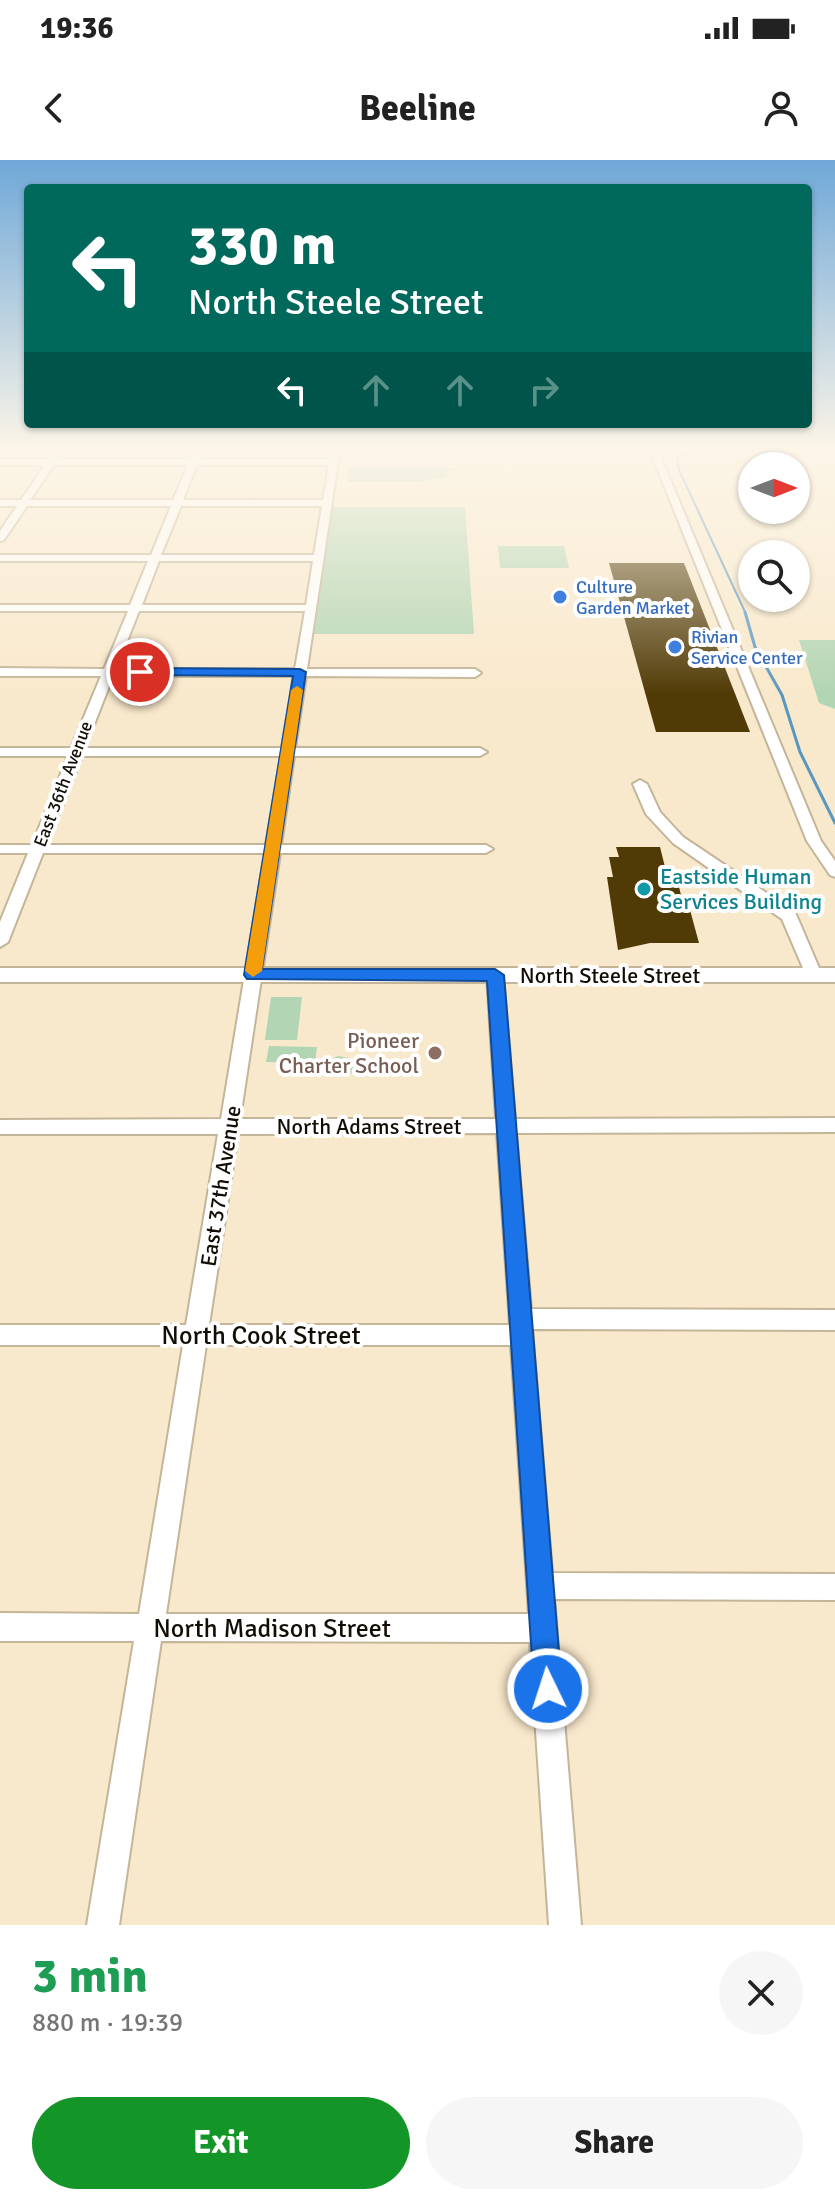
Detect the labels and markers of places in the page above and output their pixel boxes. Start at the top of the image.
place label: Culture Garden Market [576,576,690,619]
marker: Culture Garden Market [551,588,569,606]
place label: Rivian Service Center [691,626,803,669]
pin [106,638,174,706]
marker: Rivian Service Center [666,638,684,656]
place label: Eastside Human Services Building [660,863,822,915]
marker: Eastside Human Services Building [635,880,653,898]
place label: Pioneer Charter School [279,1027,419,1079]
marker: Pioneer Charter School [426,1044,444,1062]

